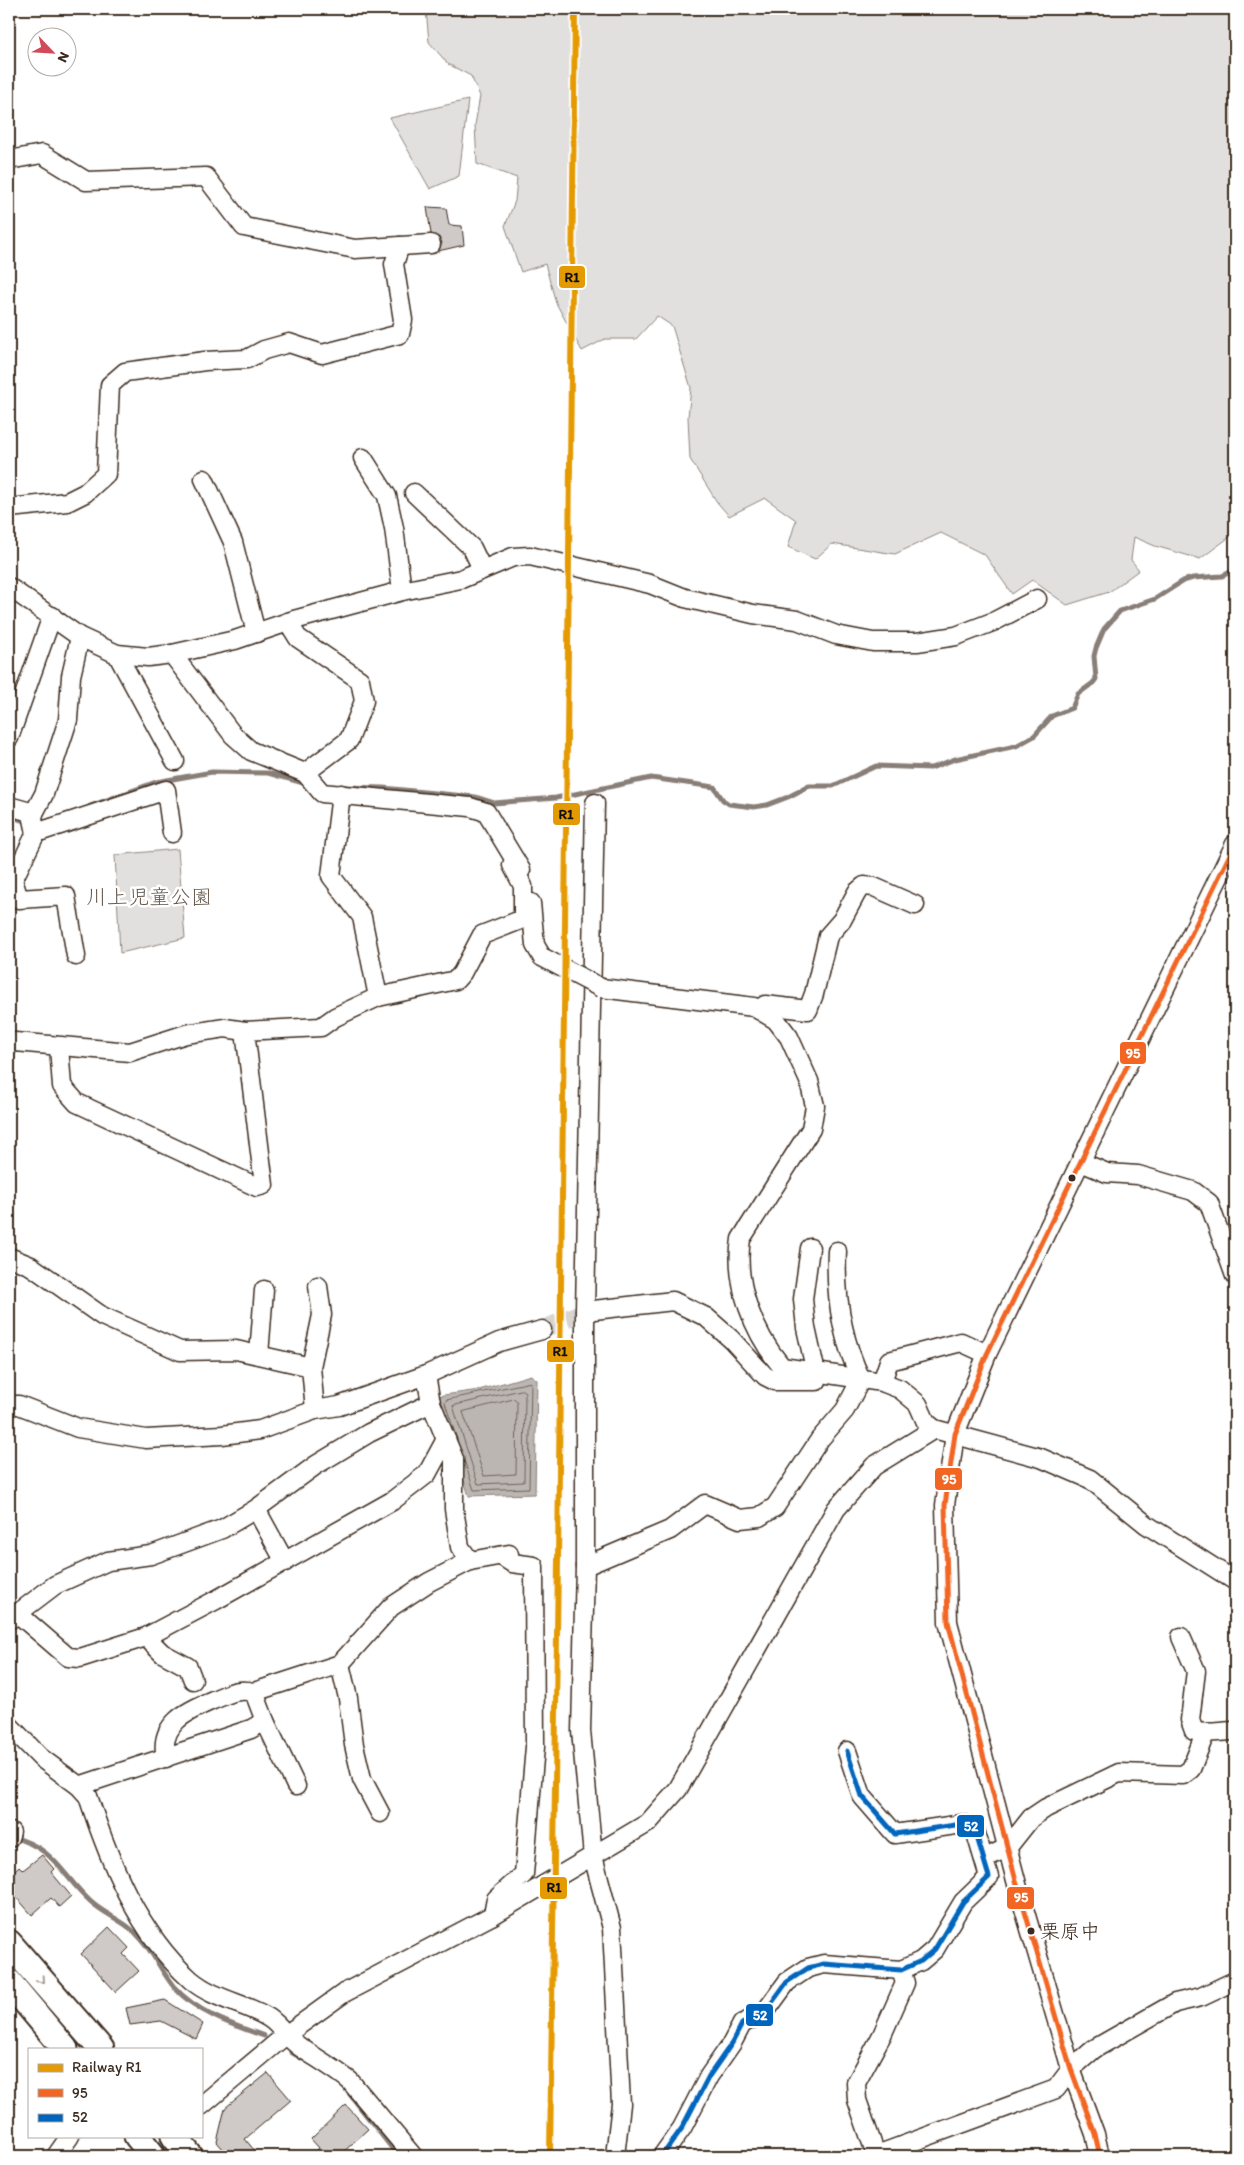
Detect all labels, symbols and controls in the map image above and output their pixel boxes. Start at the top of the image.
north arrow [28,28,78,78]
text: N [54,49,73,65]
line badge: R1 [558,265,586,289]
text: R1 [565,269,580,286]
line badge: R1 [552,802,581,826]
text: R1 [559,806,574,823]
park label: 川上児童公園 [86,884,212,909]
line badge: 95 [1119,1041,1147,1065]
text: 95 [1126,1045,1141,1062]
unlabelled marker [1067,1173,1077,1183]
line badge: R1 [546,1339,575,1363]
text: R1 [553,1343,568,1360]
line badge: 95 [934,1467,963,1491]
text: 95 [942,1471,957,1488]
line badge: 52 [956,1814,985,1838]
text: 52 [964,1818,979,1835]
line badge: R1 [539,1876,568,1900]
text: R1 [547,1879,562,1896]
line badge: 95 [1006,1886,1035,1910]
text: 95 [1014,1889,1029,1906]
place label: 栗原中 [1040,1919,1100,1943]
marker: 栗原中 [1026,1926,1036,1936]
one-way arrow [35,1974,44,1983]
line badge: 52 [745,2003,774,2027]
text: 52 [753,2007,768,2024]
legend [28,2048,202,2138]
text: Railway R1 [72,2058,141,2076]
text: 95 [72,2084,88,2102]
text: 52 [72,2108,88,2126]

